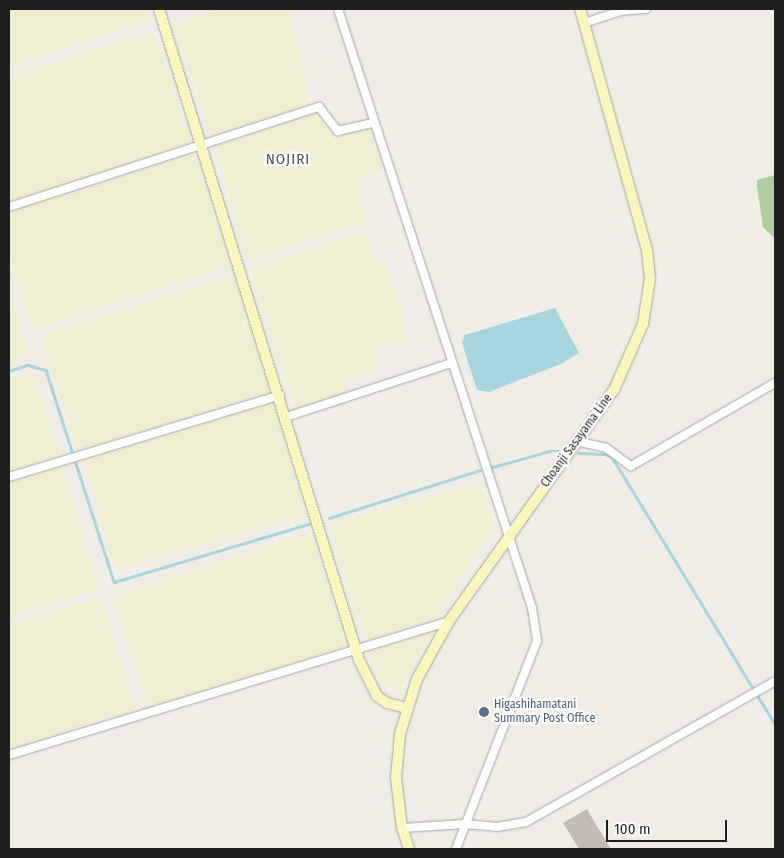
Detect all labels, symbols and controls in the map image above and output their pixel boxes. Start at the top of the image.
district label: NOJIRI [265,151,311,169]
street label: Choanji Sasayama Line [538,392,616,490]
place label: Higashihamatani Summary Post Office [494,698,595,726]
marker: Higashihamatani Summary Post Office [478,706,490,718]
scale bar [609,810,730,842]
text: 100 m [614,820,651,838]

